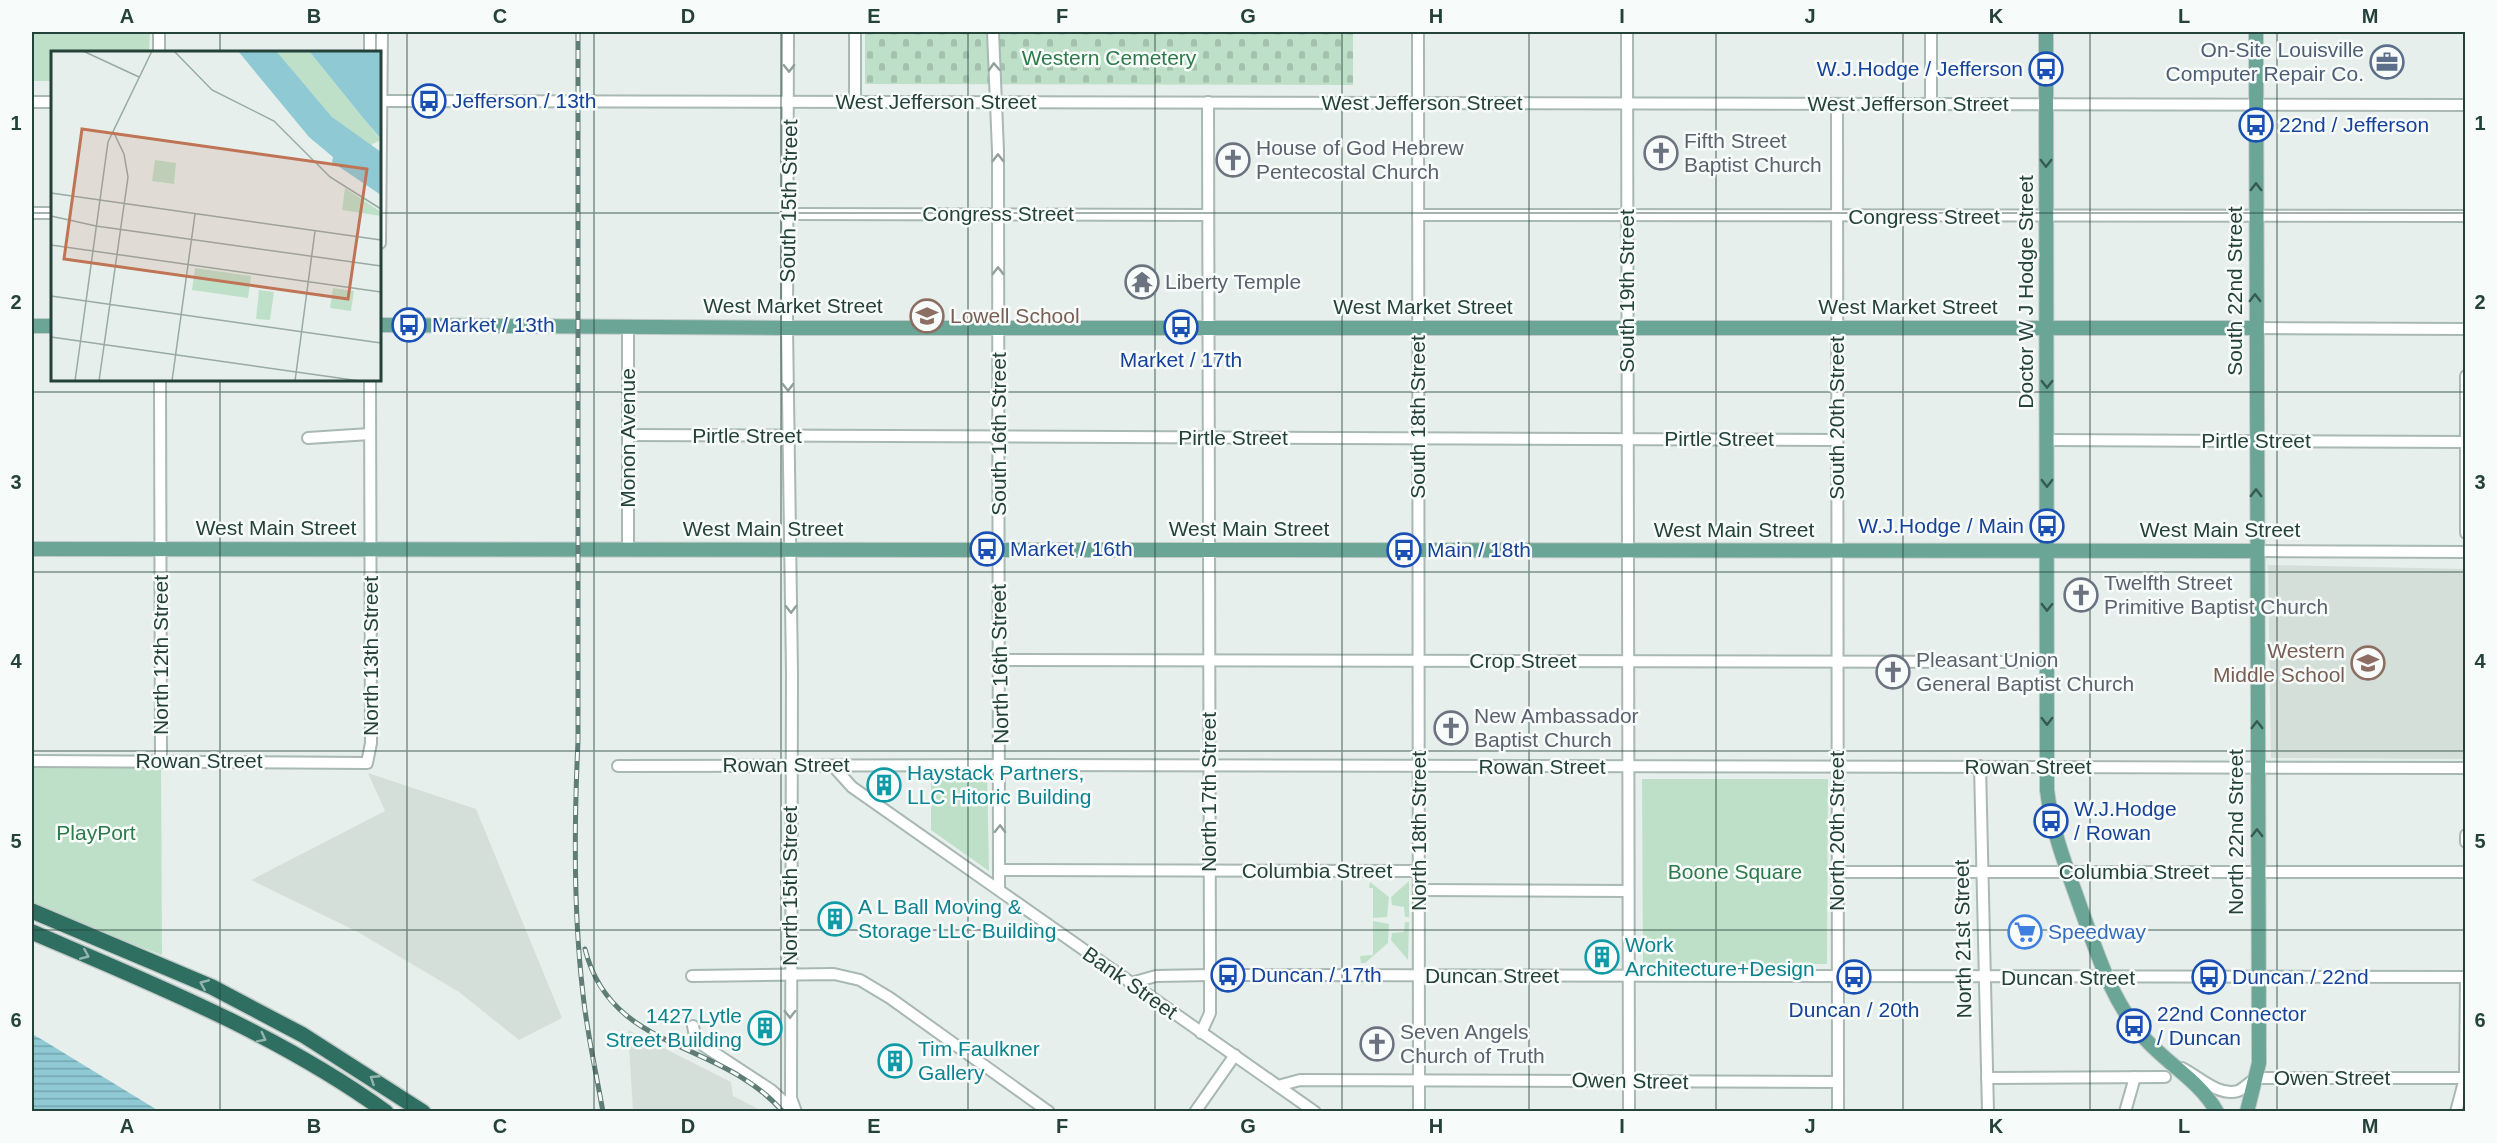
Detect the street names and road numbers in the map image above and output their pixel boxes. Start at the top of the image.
street label: West Jefferson Street [835,90,1037,113]
street label: West Jefferson Street [1321,91,1523,114]
street label: West Jefferson Street [1807,92,2009,115]
street label: South 15th Street [776,119,801,283]
street label: Doctor W J Hodge Street [2014,175,2037,409]
street label: Congress Street [922,202,1074,225]
street label: Congress Street [1848,205,2000,228]
street label: South 22nd Street [2223,206,2246,376]
street label: South 19th Street [1615,209,1638,373]
street label: West Market Street [703,294,883,317]
street label: West Market Street [1333,295,1513,318]
street label: West Market Street [1818,295,1998,318]
street label: South 18th Street [1406,335,1429,499]
street label: South 20th Street [1825,336,1848,500]
street label: South 16th Street [987,352,1010,516]
street label: Monon Avenue [616,368,639,508]
street label: Pirtle Street [692,424,802,447]
street label: Pirtle Street [1178,426,1288,449]
street label: Pirtle Street [1664,427,1774,450]
street label: Pirtle Street [2201,429,2311,452]
street label: West Main Street [196,516,356,539]
street label: West Main Street [683,517,843,540]
street label: West Main Street [1169,517,1329,540]
street label: West Main Street [1654,518,1814,541]
street label: West Main Street [2140,518,2300,541]
street label: North 12th Street [149,575,172,735]
street label: North 13th Street [359,576,382,736]
street label: North 16th Street [987,584,1012,744]
street label: Crop Street [1469,649,1577,672]
street label: North 17th Street [1197,712,1220,872]
street label: Rowan Street [135,749,263,772]
street label: North 22nd Street [2224,749,2247,915]
street label: North 18th Street [1407,751,1430,911]
street label: North 20th Street [1825,751,1848,911]
street label: Rowan Street [722,753,850,776]
street label: Rowan Street [1478,755,1606,778]
street label: Rowan Street [1964,755,2092,778]
street label: North 15th Street [778,806,801,966]
street label: Columbia Street [1242,859,1392,882]
street label: North 21st Street [1950,859,1975,1019]
street label: Columbia Street [2059,860,2209,883]
street label: Bank Street [1079,942,1182,1024]
street label: Duncan Street [1425,964,1559,987]
street label: Duncan Street [2001,966,2135,989]
street label: Owen Street [2274,1066,2391,1089]
street label: Owen Street [1571,1068,1689,1093]

